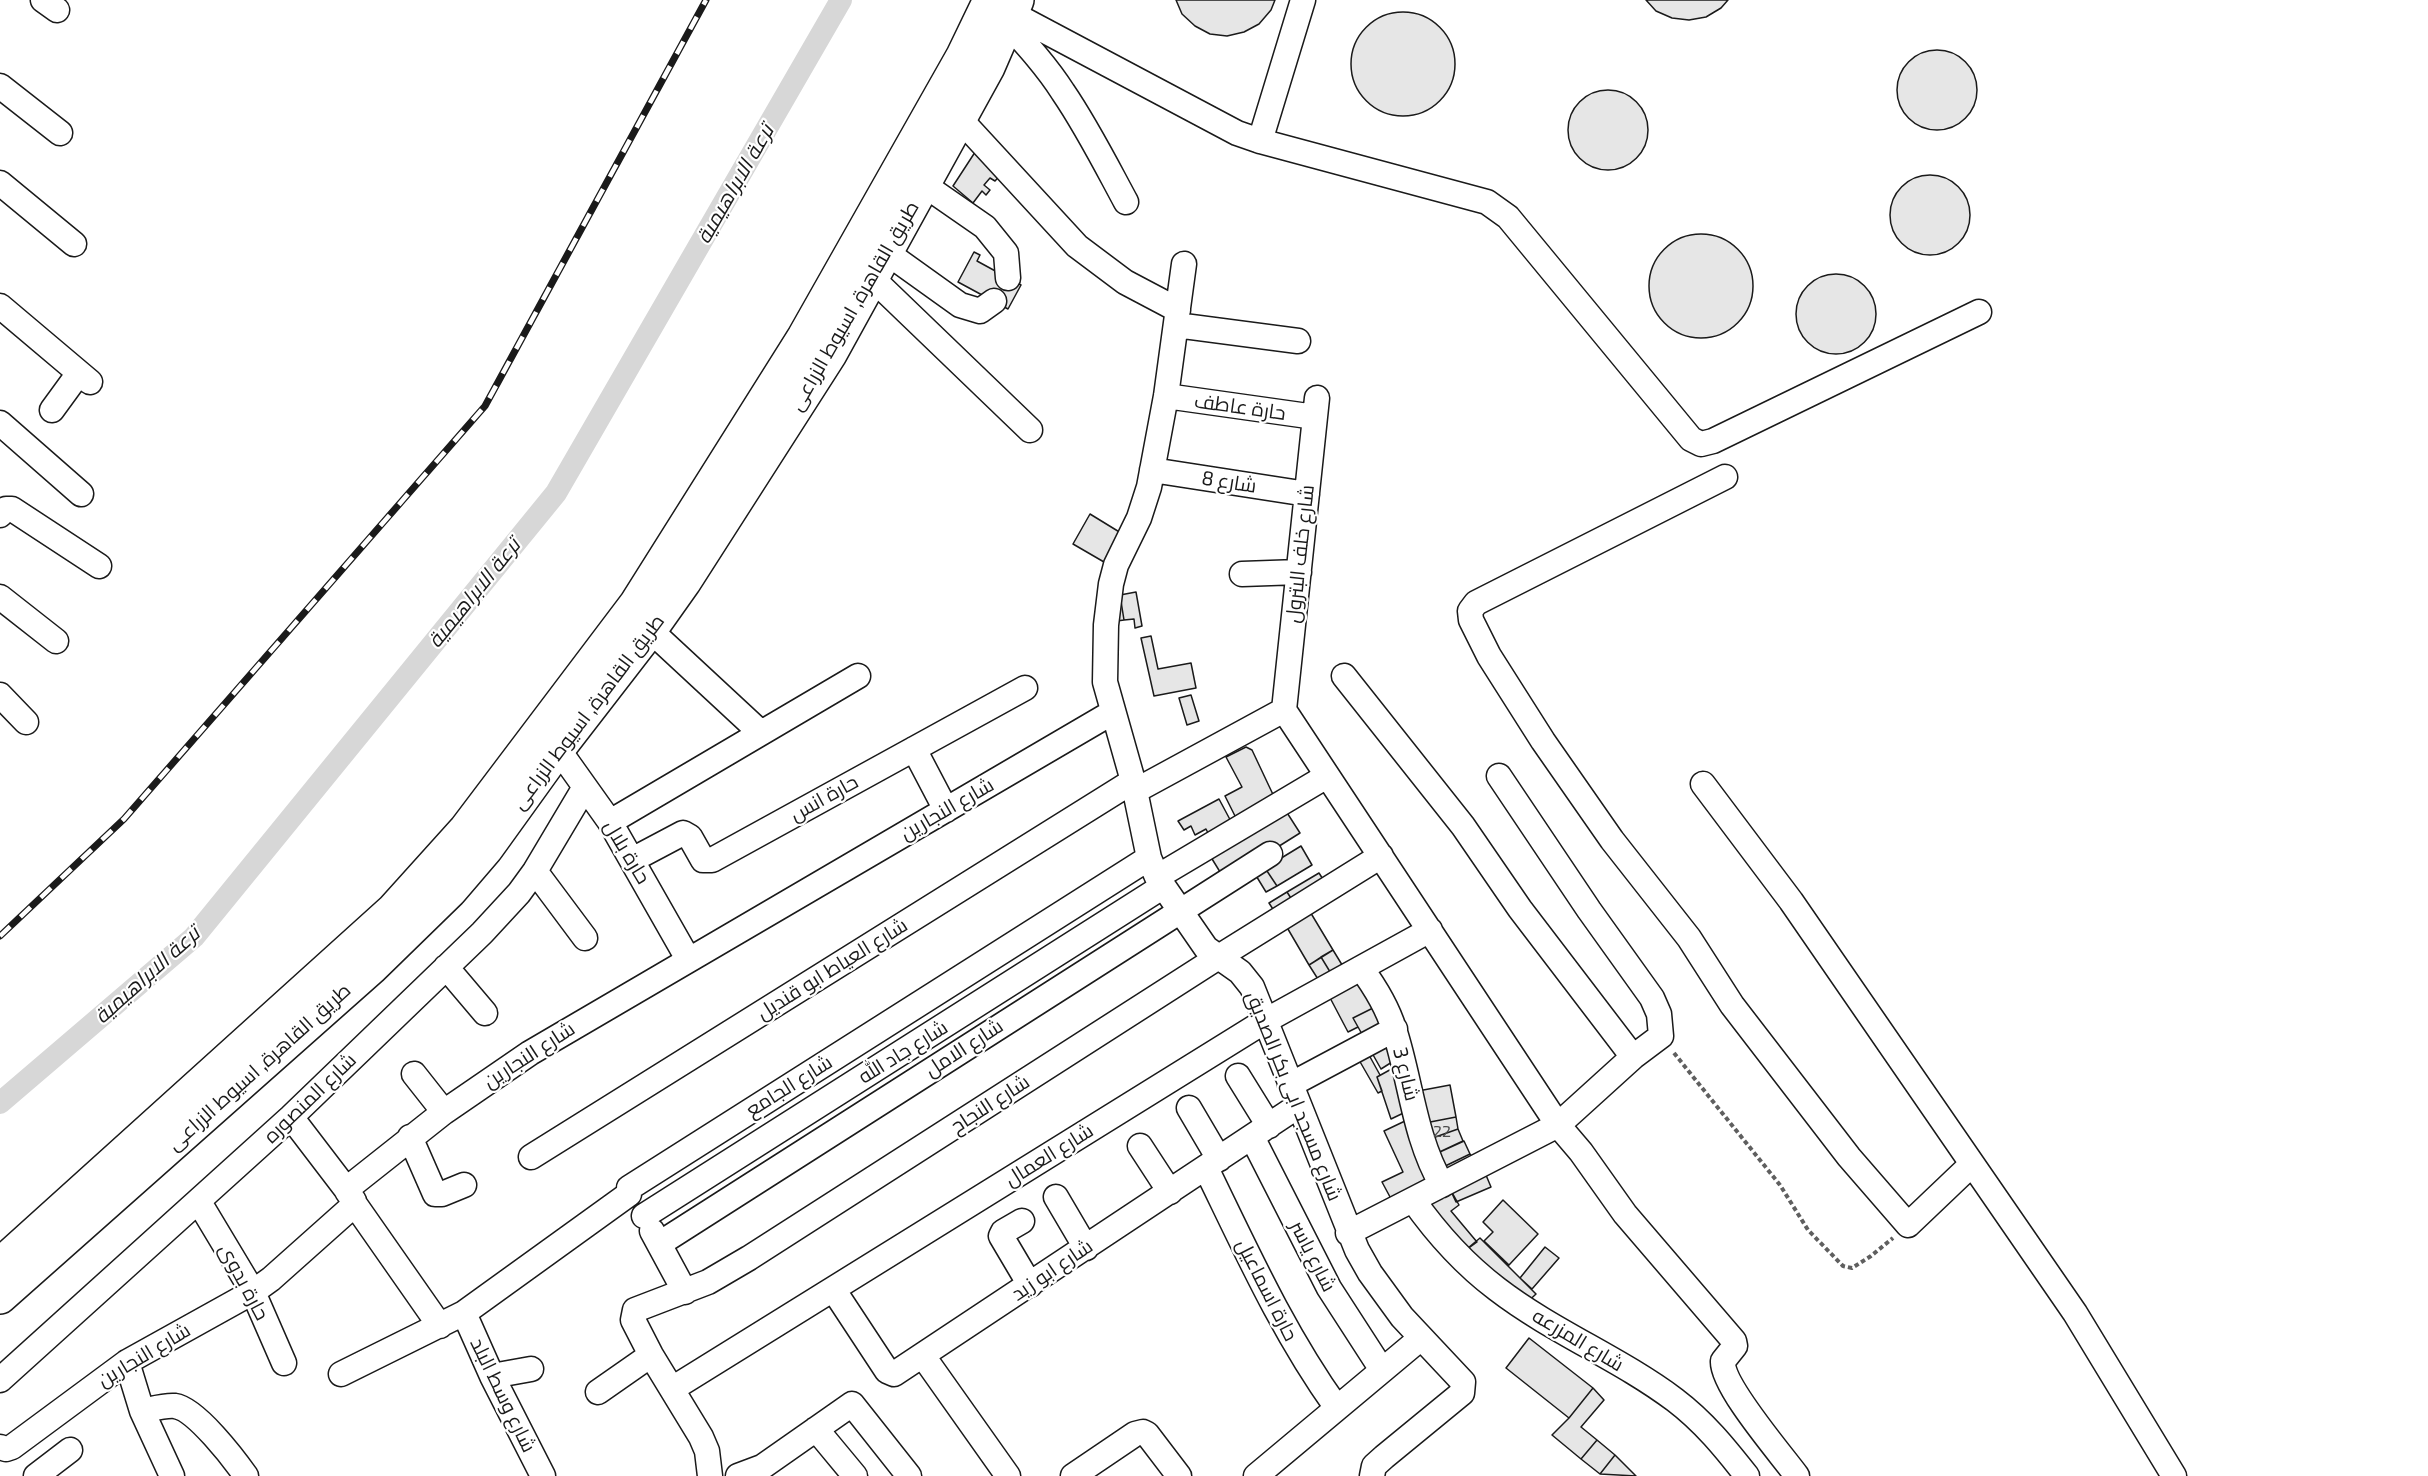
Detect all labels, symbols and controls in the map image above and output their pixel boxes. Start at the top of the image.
water label: ترعة الابراهيمية [691,120,779,248]
street label: طريق القاهرة, اسيوط الزراعى [784,197,924,415]
street label: حارة عاطف [1193,389,1287,425]
street label: شارع 8 [1200,466,1258,498]
street label: شارع خلف البترول [1281,484,1319,624]
water label: ترعة الابراهيمية [422,533,526,653]
street label: طريق القاهرة, اسيوط الزراعى [507,610,669,814]
street label: حارة انس [786,770,862,826]
street label: شارع النجارين [896,773,998,845]
street label: حارة بلال [599,816,655,888]
street label: شارع العياط ابو قنديل [752,913,912,1025]
water label: ترعة الابراهيمية [89,921,205,1029]
street label: طريق القاهرة, اسيوط الزراعى [162,978,356,1156]
street label: شارع مسجد ابى بكر الصديق [1241,988,1347,1204]
street label: شارع الامل [920,1014,1008,1082]
street label: شارع جاد الله [854,1015,952,1089]
street label: شارع النجارين [479,1017,579,1093]
street label: شارع 3 [1388,1045,1424,1103]
street label: شارع المنصوره [259,1048,361,1148]
street label: شارع الجامع [741,1050,837,1122]
street label: شارع النجاح [946,1070,1034,1138]
street label: شارع العمال [1000,1118,1098,1192]
house number: 22 [1433,1122,1451,1142]
street label: شارع ياسر [1285,1216,1341,1296]
street label: شارع ابو زيد [1007,1234,1097,1306]
street label: حارة اسماعيل [1231,1235,1303,1345]
street label: حارة بدوى [214,1240,274,1324]
street label: شارع المزرعه [1528,1303,1628,1377]
street label: شارع النجارين [93,1318,195,1392]
street label: شارع وسط البلد [465,1334,541,1456]

